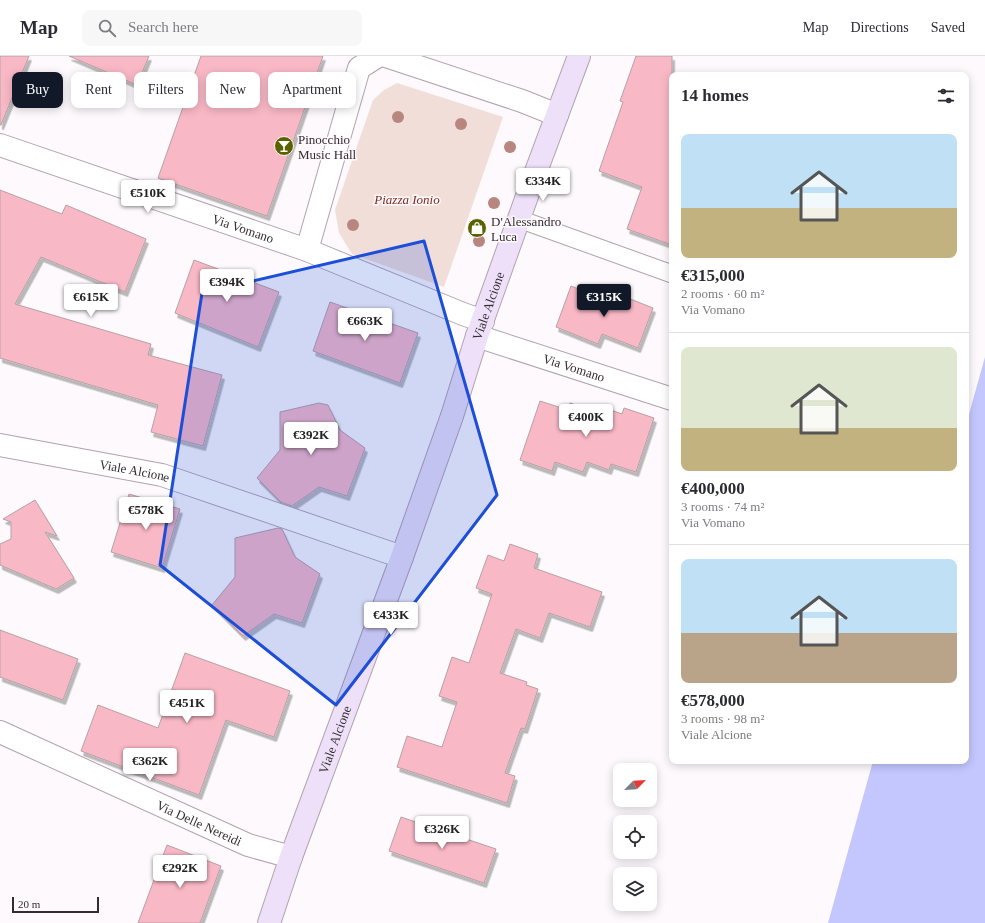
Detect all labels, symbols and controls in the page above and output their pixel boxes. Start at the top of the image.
search box [82,10,362,46]
text: Map [20,17,58,38]
icon: search [96,17,118,39]
text: Search here [128,19,198,35]
text: Map [803,20,828,35]
text: Directions [850,20,909,35]
text: Saved [931,20,965,35]
chip: Buy [12,72,63,108]
chip: Rent [71,72,126,108]
chip: Filters [134,72,198,108]
chip: New [206,72,260,108]
chip: Apartment [268,72,356,108]
icon: filters [935,85,957,107]
text: 14 homes [681,86,749,105]
place label: Pinocchio Music Hall [298,132,357,162]
bar icon: Pinocchio Music Hall [273,135,295,157]
icon: home [783,160,855,232]
pin: €334K [515,168,571,202]
text: €334K [525,173,561,188]
pin: €510K [120,180,176,214]
text: €510K [130,185,166,200]
park label: Piazza Ionio [373,192,440,207]
street label: Via Vomano [210,211,276,246]
place label: D'Alessandro Luca [491,214,561,244]
shop icon: D'Alessandro Luca [466,217,488,239]
text: €315,000 [681,266,745,285]
pin: €394K [199,269,255,303]
street label: Viale Alcione [469,270,507,342]
text: €394K [209,274,245,289]
pin: €615K [63,284,119,318]
pin: €315K [576,284,632,318]
text: 2 rooms · 60 m² [681,286,764,301]
text: €615K [73,289,109,304]
text: €315K [586,289,622,304]
text: Via Vomano [681,302,745,317]
pin: €663K [337,308,393,342]
text: €663K [347,313,383,328]
street label: Via Vomano [541,350,607,384]
icon: home [783,373,855,445]
pin: €400K [558,404,614,438]
text: €400K [568,409,604,424]
pin: €392K [283,422,339,456]
text: €392K [293,427,329,442]
street label: Viale Alcione [98,456,172,485]
text: €400,000 [681,479,745,498]
pin: €578K [118,497,174,531]
text: 3 rooms · 74 m² [681,499,764,514]
text: €578K [128,502,164,517]
text: Via Vomano [681,515,745,530]
icon: home [783,585,855,657]
pin: €433K [363,602,419,636]
text: €433K [373,607,409,622]
pin: €451K [159,690,215,724]
text: €578,000 [681,691,745,710]
text: €451K [169,695,205,710]
street label: Viale Alcione [315,703,354,775]
text: 3 rooms · 98 m² [681,711,764,726]
text: Viale Alcione [681,727,752,742]
pin: €362K [122,748,178,782]
text: €362K [132,753,168,768]
north arrow [613,763,657,807]
map controls [613,763,657,911]
street label: Via Delle Nereidi [154,797,244,849]
button: locate [613,815,657,859]
pin: €326K [414,816,470,850]
text: €326K [424,821,460,836]
pin: €292K [152,855,208,889]
text: €292K [162,860,198,875]
button: layers [613,867,657,911]
scale bar [12,895,99,914]
text: 20 m [18,898,40,910]

